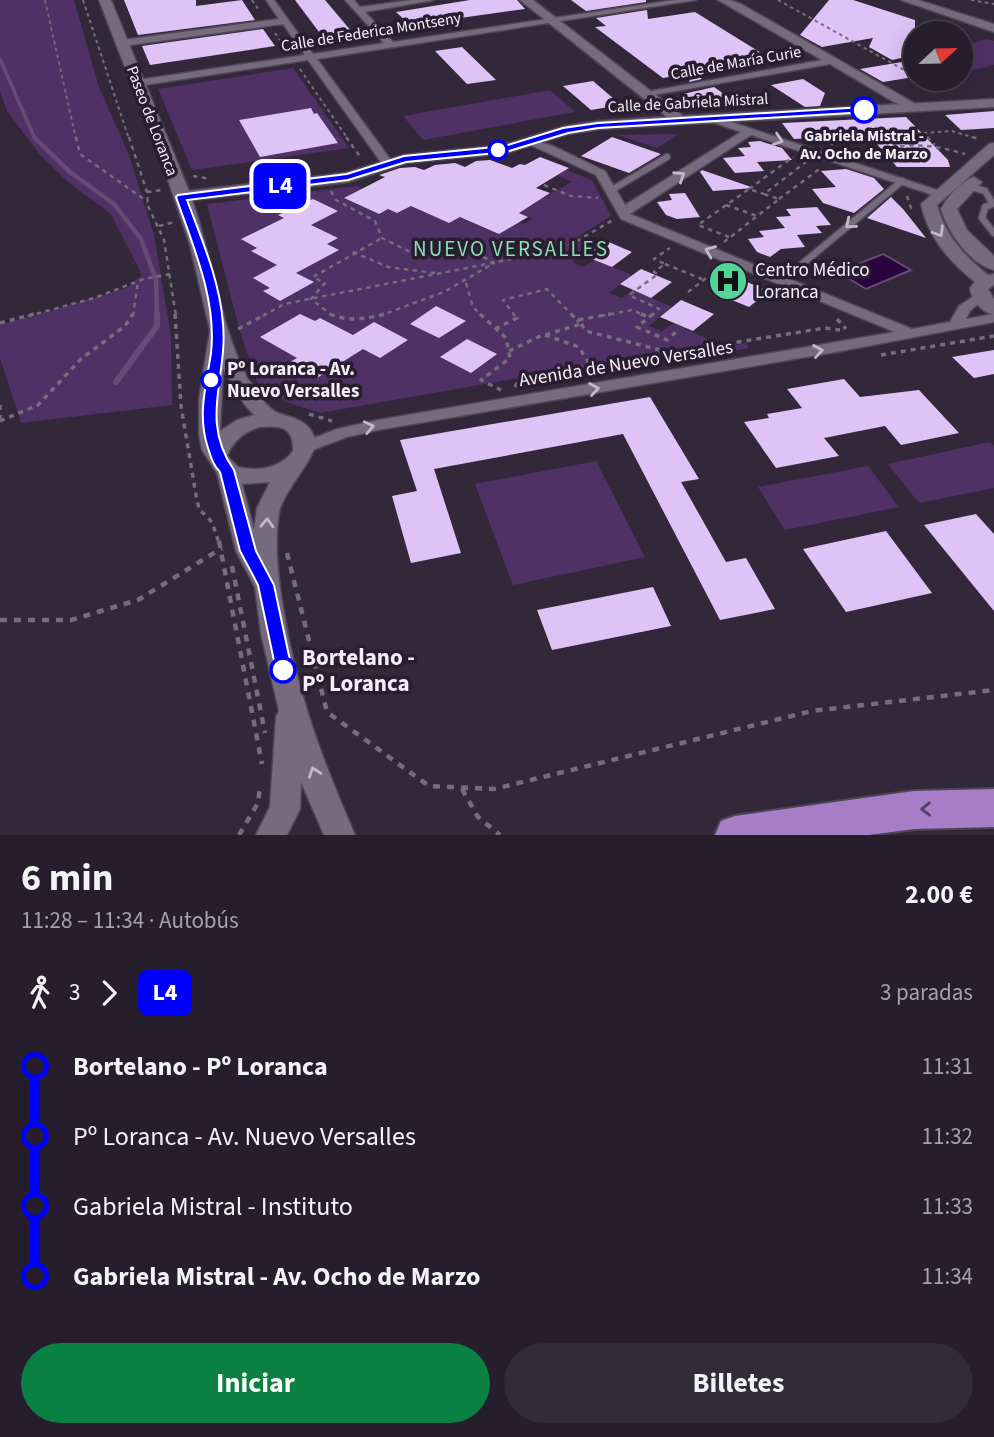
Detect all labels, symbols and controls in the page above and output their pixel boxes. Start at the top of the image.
street label: Calle de Federica Montseny [279,7,463,57]
north arrow [903,21,973,91]
map controls [903,21,973,91]
street label: Calle de María Curie [669,41,803,85]
street label: Paseo de Loranca [121,63,183,179]
street label: Calle de Gabriela Mistral [607,88,769,118]
marker: Gabriela Mistral - Av. Ocho de Marzo [851,97,877,123]
place label: Gabriela Mistral - Av. Ocho de Marzo [799,125,928,165]
one-way arrow [772,132,784,147]
unlabelled marker [488,140,508,160]
line badge: L4 [248,163,312,209]
text: L4 [267,168,293,203]
one-way arrow [672,172,685,184]
one-way arrow [845,216,857,229]
one-way arrow [931,225,944,238]
district label: NUEVO VERSALLES [413,234,609,264]
one-way arrow [705,245,717,259]
place label: Centro Médico Loranca [755,257,870,306]
hospital icon: Centro Médico Loranca [707,260,749,302]
street label: Avenida de Nuevo Versalles [517,334,735,394]
one-way arrow [812,344,824,359]
place label: Pº Loranca - Av. Nuevo Versalles [227,356,359,405]
marker: Pº Loranca - Av. Nuevo Versalles [201,370,221,390]
one-way arrow [588,382,600,397]
one-way arrow [363,420,375,435]
one-way arrow [260,517,275,528]
place label: Bortelano - Pº Loranca [302,641,415,700]
marker: Bortelano - Pº Loranca [270,657,296,683]
one-way arrow [308,767,322,779]
one-way arrow [920,802,931,817]
text: 6 min [21,851,113,905]
text: 2.00 € [905,876,973,913]
text: 11:28 – 11:34 · Autobús [21,904,239,937]
icon: walk [21,974,59,1012]
icon: forward [90,974,128,1012]
text: L4 [152,975,178,1010]
text: 3 [69,976,80,1009]
text: 3 paradas [880,976,973,1009]
text: Bortelano - Pº Loranca [73,1048,328,1085]
text: 11:31 [922,1050,973,1083]
text: Pº Loranca - Av. Nuevo Versalles [73,1118,416,1155]
text: 11:32 [922,1120,973,1153]
text: Gabriela Mistral - Instituto [73,1188,353,1225]
text: 11:33 [922,1190,973,1223]
text: Gabriela Mistral - Av. Ocho de Marzo [73,1258,481,1295]
text: 11:34 [922,1260,973,1293]
button: Iniciar [21,1343,490,1423]
button: Billetes [504,1343,973,1423]

